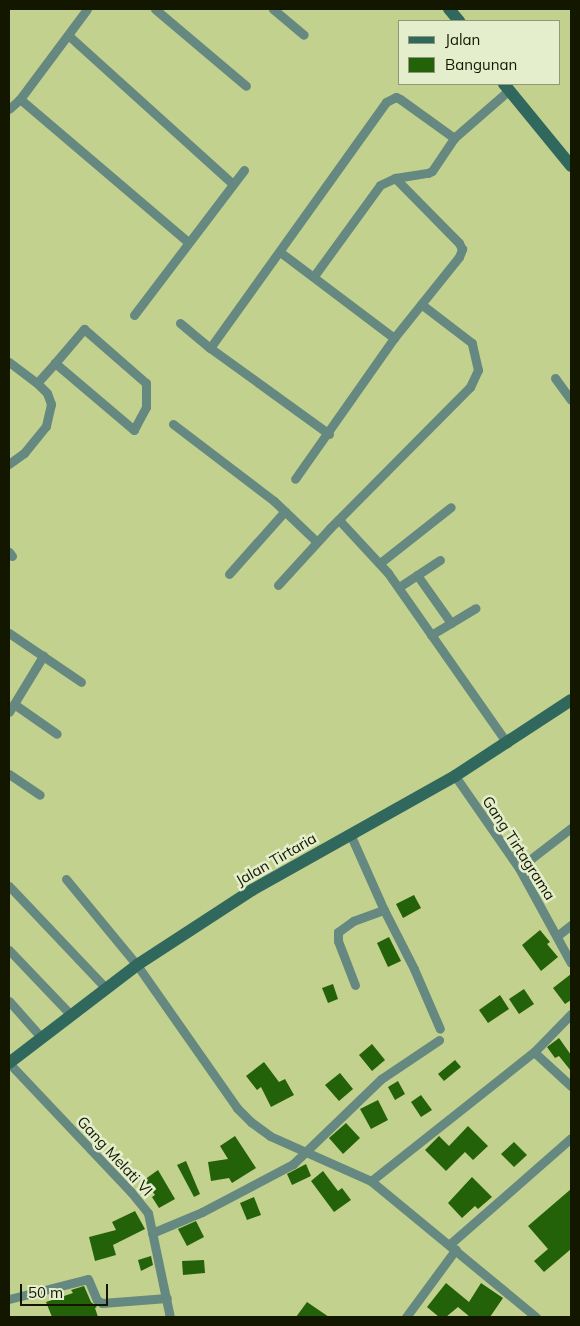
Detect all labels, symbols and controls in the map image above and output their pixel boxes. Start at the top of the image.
legend [398,20,560,85]
text: Jalan [445,30,480,49]
text: Bangunan [445,55,517,74]
street label: Gang Tirtagrama [479,793,559,903]
street label: Jalan Tirtaria [233,829,319,889]
street label: Gang Melati VI [73,1112,157,1200]
scale bar [22,1274,110,1306]
text: 50 m [28,1283,63,1302]

